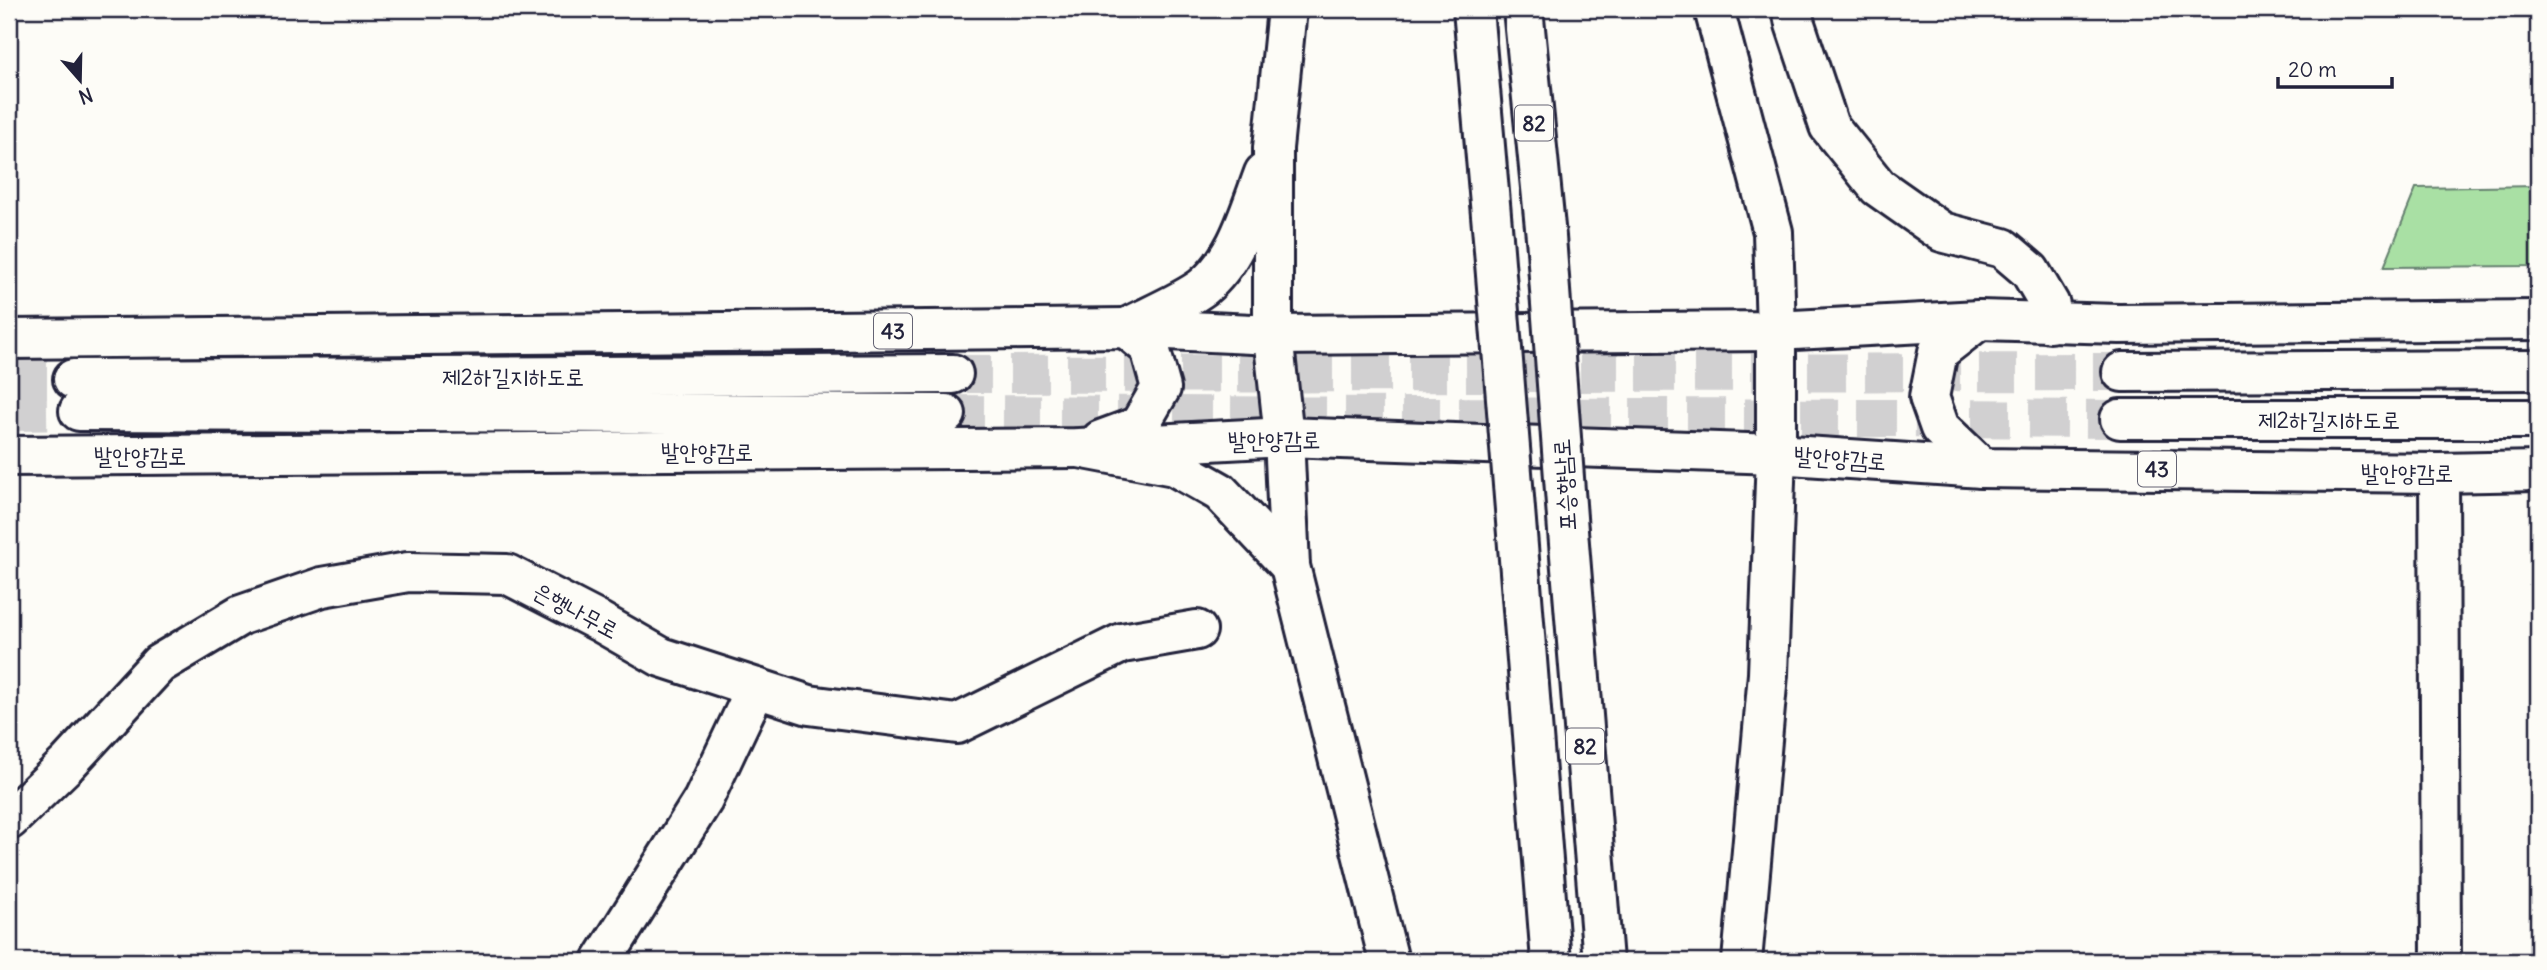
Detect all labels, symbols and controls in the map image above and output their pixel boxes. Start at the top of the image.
north arrow [46,46,116,116]
scale bar [2278,46,2391,90]
text: 20 m [2288,56,2337,83]
text: N [76,82,96,109]
road number: 82 [1515,106,1553,140]
road number: 43 [874,314,912,348]
street label: 제2하길지하도로 [442,362,584,391]
street label: 제2하길지하도로 [2258,405,2400,434]
street label: 발안양감로 [1227,425,1321,455]
street label: 발안양감로 [661,437,753,466]
street label: 포승향남로 [1546,438,1582,532]
street label: 발안양감로 [1793,440,1887,476]
street label: 발안양감로 [94,441,186,470]
road number: 43 [2138,452,2176,486]
street label: 발안양감로 [2361,458,2453,487]
street label: 은행나무로 [528,575,624,645]
road number: 82 [1566,728,1604,764]

